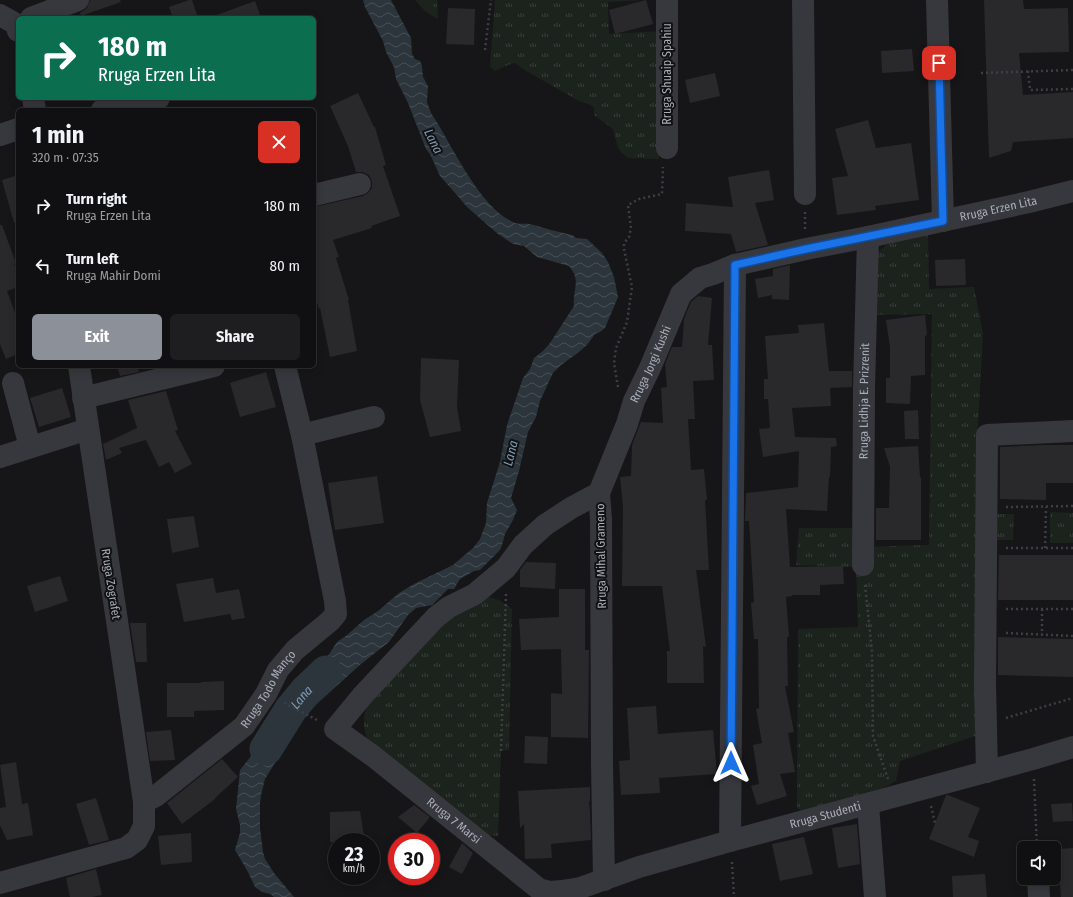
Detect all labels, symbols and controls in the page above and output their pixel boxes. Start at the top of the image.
street label: Rruga Shuaip Spahiu [660,23,674,125]
text: 180 m [98,30,167,63]
icon: right [32,32,84,84]
pin [922,46,956,80]
icon: arrive [928,52,950,74]
text: Rruga Erzen Lita [98,64,216,86]
text: 1 min [32,121,84,149]
button: close [258,121,300,163]
water label: Lana [421,126,446,156]
text: 320 m · 07:35 [32,150,99,165]
text: Turn right [66,190,127,208]
street label: Rruga Erzen Lita [958,193,1038,224]
icon: right [32,195,54,217]
text: 180 m [264,197,300,215]
text: Rruga Erzen Lita [66,208,151,223]
text: Turn left [66,250,119,268]
icon: left [32,255,54,277]
text: 80 m [270,257,300,275]
text: Rruga Mahir Domi [66,268,161,283]
button: Exit [32,314,162,360]
button: Share [170,314,300,360]
street label: Rruga Jorgi Kushi [627,323,674,405]
street label: Rruga Lidhja E. Prizrenit [857,343,872,459]
water label: Lana [500,439,521,467]
street label: Rruga Mihal Grameno [593,503,609,609]
street label: Rruga Zografet [98,548,124,621]
street label: Rruga Todo Manço [238,648,299,731]
water label: Lana [288,682,316,712]
position arrow [710,742,752,784]
street label: Rruga 7 Marsi [424,795,484,847]
street label: Rruga Studenti [788,799,862,831]
speed limit sign: 30 [388,833,440,885]
map controls [1017,841,1061,885]
button: sound [1017,841,1061,885]
text: 23 [345,842,363,866]
text: km/h [343,863,365,875]

